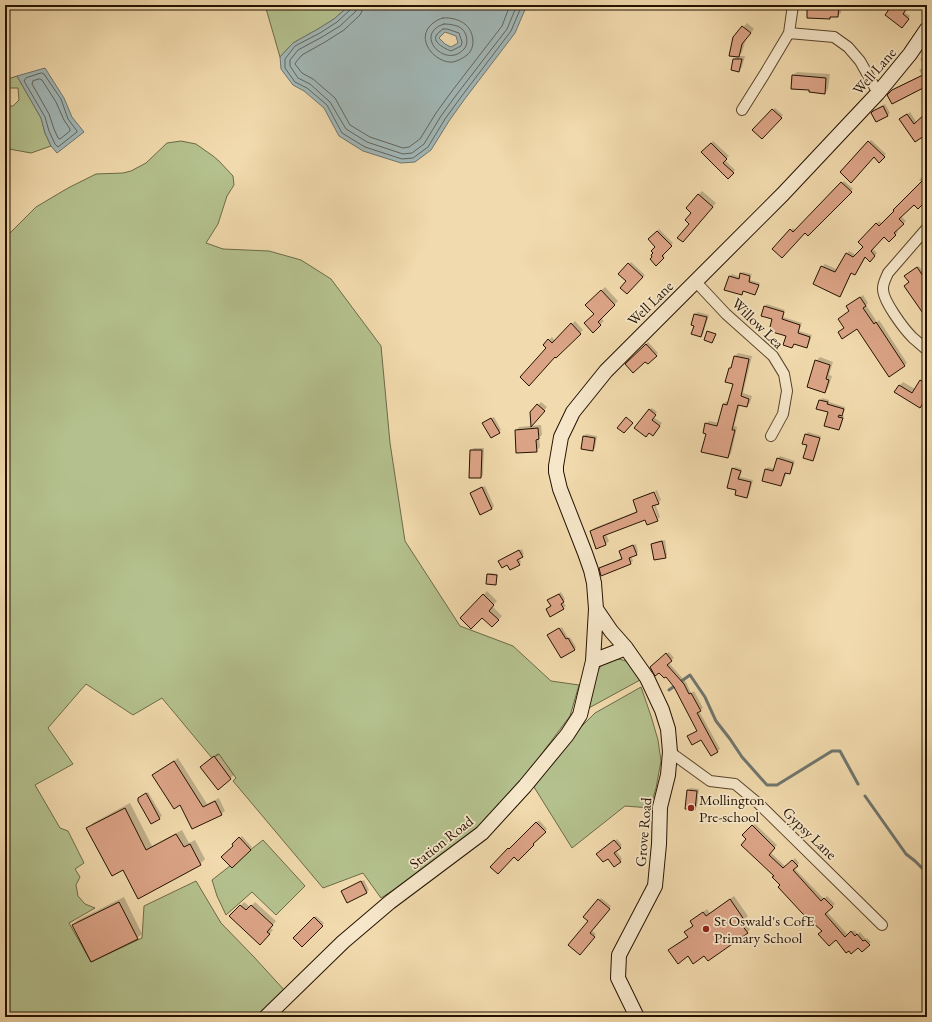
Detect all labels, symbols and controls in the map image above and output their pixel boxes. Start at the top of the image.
street label: Well Lane [848,43,900,99]
street label: Well Lane [623,276,677,330]
street label: Willow Lea [728,293,788,353]
place label: Mollington Pre-school [699,790,765,826]
street label: Grove Road [631,796,656,867]
marker: Mollington Pre-school [686,803,696,813]
street label: Gypsy Lane [779,803,841,864]
street label: Station Road [405,811,477,873]
place label: St Oswald's CofE Primary School [714,911,815,947]
marker: St Oswald's CofE Primary School [701,924,711,934]

